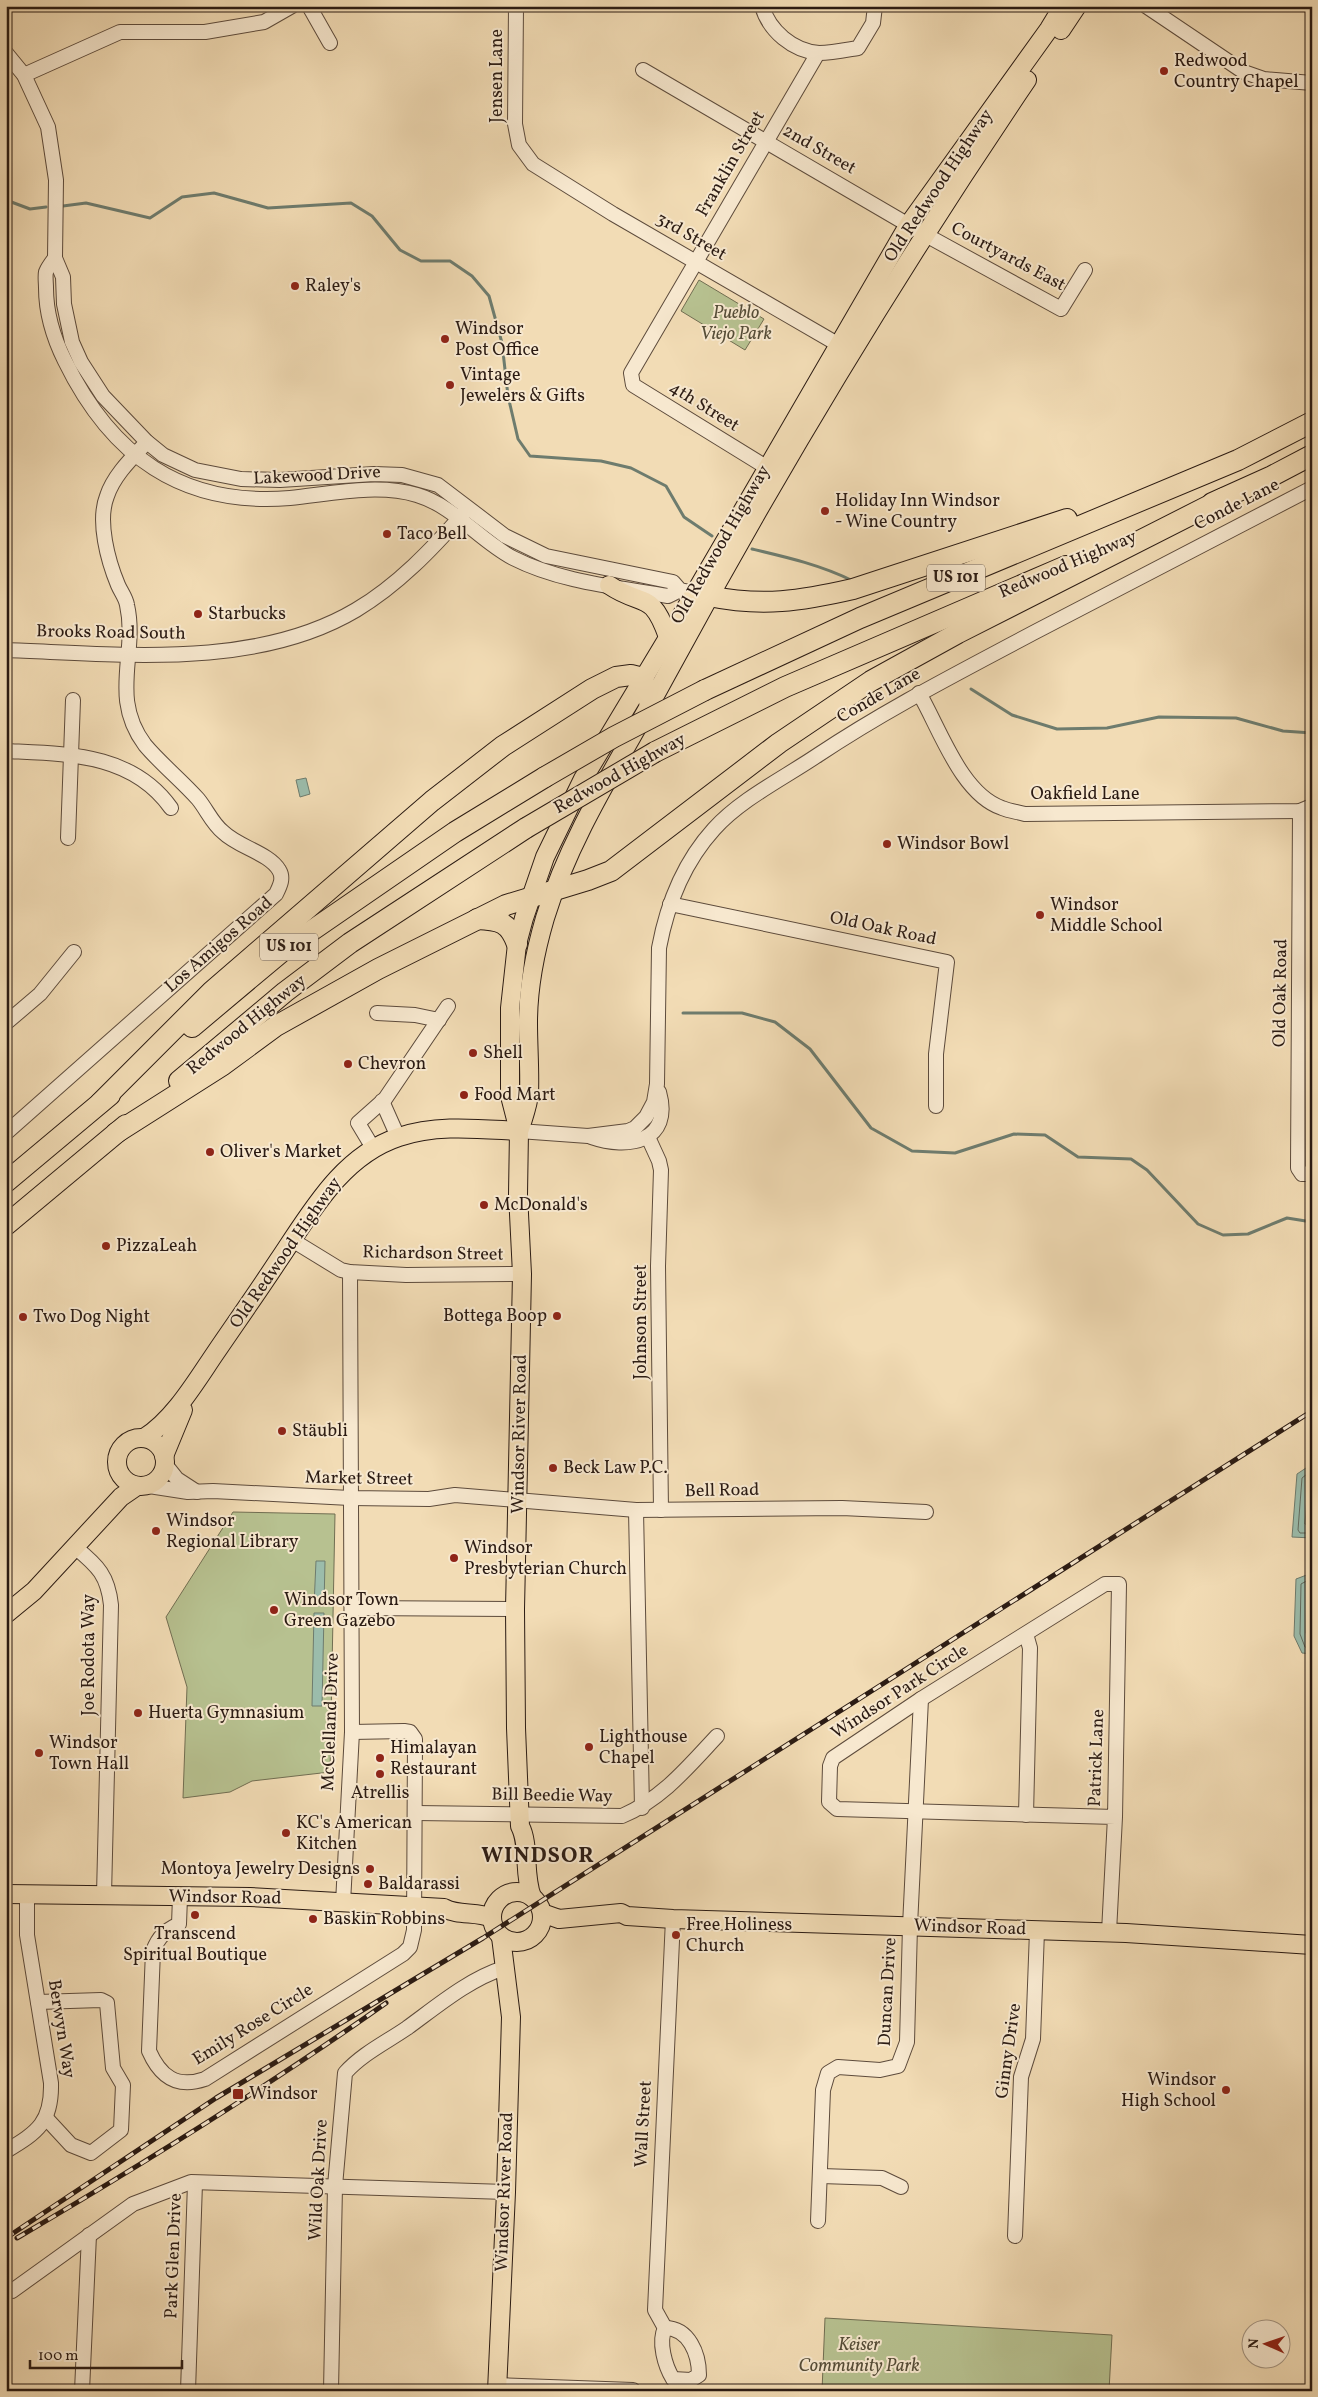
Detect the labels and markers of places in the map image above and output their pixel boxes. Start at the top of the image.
place label: Redwood Country Chapel [1174,49,1299,95]
marker: Redwood Country Chapel [1158,65,1170,77]
place label: Raley's [305,274,361,299]
marker: Raley's [289,280,301,292]
place label: Windsor Post Office [455,317,539,363]
marker: Windsor Post Office [439,333,451,345]
place label: Vintage Jewelers & Gifts [460,363,585,409]
marker: Vintage Jewelers & Gifts [444,379,456,391]
place label: Holiday Inn Windsor - Wine Country [835,489,1000,535]
marker: Holiday Inn Windsor - Wine Country [819,505,831,517]
place label: Taco Bell [397,522,467,547]
marker: Taco Bell [381,528,393,540]
place label: Starbucks [208,602,286,627]
marker: Starbucks [192,608,204,620]
place label: Windsor Bowl [897,832,1009,857]
marker: Windsor Bowl [881,838,893,850]
place label: Windsor Middle School [1050,893,1163,939]
marker: Windsor Middle School [1034,909,1046,921]
place label: Shell [483,1041,523,1066]
marker: Shell [467,1047,479,1059]
place label: Chevron [358,1052,426,1077]
marker: Chevron [342,1058,354,1070]
place label: Food Mart [474,1083,556,1108]
marker: Food Mart [458,1089,470,1101]
place label: Oliver's Market [220,1140,342,1165]
marker: Oliver's Market [204,1146,216,1158]
place label: McDonald's [494,1193,588,1218]
marker: McDonald's [478,1199,490,1211]
place label: PizzaLeah [116,1234,197,1259]
marker: PizzaLeah [100,1240,112,1252]
place label: Bottega Boop [443,1304,547,1329]
place label: Two Dog Night [33,1305,150,1330]
marker: Bottega Boop [551,1310,563,1322]
marker: Two Dog Night [17,1311,29,1323]
place label: Stäubli [292,1419,348,1444]
marker: Stäubli [276,1425,288,1437]
place label: Beck Law P.C. [563,1456,668,1481]
marker: Beck Law P.C. [547,1462,559,1474]
place label: Windsor Regional Library [166,1509,299,1555]
marker: Windsor Regional Library [150,1525,162,1537]
place label: Windsor Presbyterian Church [464,1536,627,1582]
marker: Windsor Presbyterian Church [448,1552,460,1564]
place label: Windsor Town Green Gazebo [284,1588,399,1634]
marker: Windsor Town Green Gazebo [268,1604,280,1616]
place label: Huerta Gymnasium [148,1701,304,1726]
marker: Huerta Gymnasium [132,1707,144,1719]
place label: Lighthouse Chapel [599,1725,687,1771]
place label: Windsor Town Hall [49,1731,129,1777]
place label: Himalayan Restaurant [390,1736,477,1782]
marker: Lighthouse Chapel [583,1741,595,1753]
marker: Windsor Town Hall [33,1747,45,1759]
marker: Himalayan Restaurant [374,1752,386,1764]
marker: Atrellis [374,1768,386,1780]
place label: Atrellis [351,1781,409,1806]
place label: KC's American Kitchen [296,1811,412,1857]
marker: KC's American Kitchen [280,1827,292,1839]
place label: Montoya Jewelry Designs [161,1857,360,1882]
marker: Montoya Jewelry Designs [364,1863,376,1875]
place label: Baldarassi [378,1872,460,1897]
marker: Baldarassi [362,1878,374,1890]
place label: Baskin Robbins [323,1907,445,1932]
marker: Transcend Spiritual Boutique [189,1909,201,1921]
marker: Baskin Robbins [307,1913,319,1925]
place label: Free Holiness Church [686,1913,792,1959]
place label: Transcend Spiritual Boutique [123,1922,267,1968]
marker: Free Holiness Church [670,1929,682,1941]
place label: Windsor High School [1121,2068,1216,2114]
place label: Windsor [249,2082,318,2107]
marker: Windsor High School [1220,2084,1232,2096]
marker: Windsor [231,2087,245,2101]

